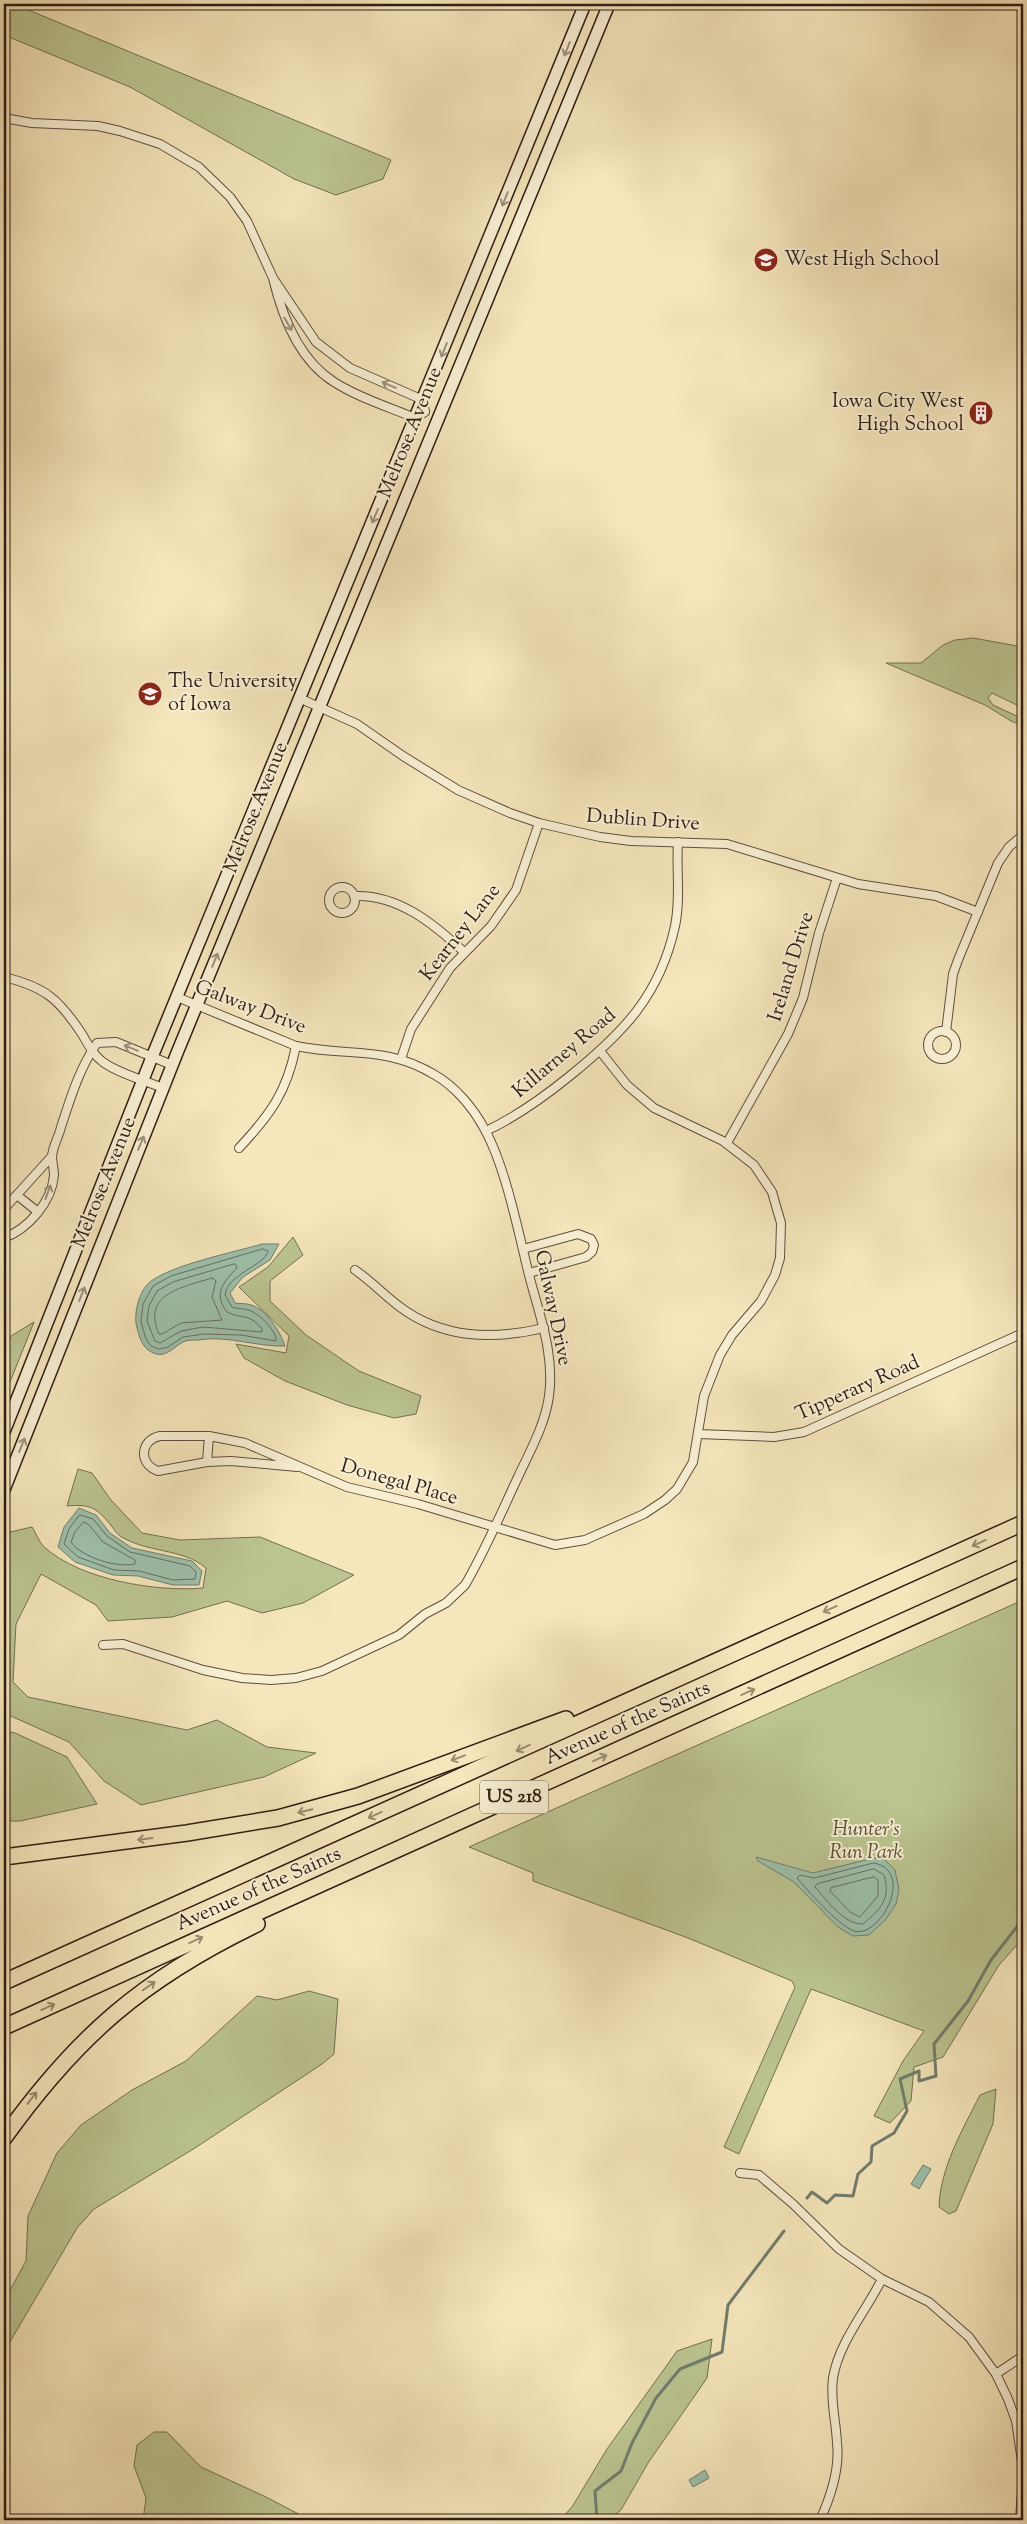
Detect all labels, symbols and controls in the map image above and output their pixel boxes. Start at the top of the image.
one-way arrow [562,41,571,56]
one-way arrow [500,191,510,206]
place label: West High School [784,246,940,275]
school or university icon: West High School [753,247,779,273]
one-way arrow [284,316,294,330]
one-way arrow [438,342,447,357]
street label: Melrose Avenue [371,363,451,503]
one-way arrow [382,380,397,390]
place label: Iowa City West High School [832,388,964,440]
building icon: Iowa City West High School [968,400,994,426]
one-way arrow [370,508,379,523]
place label: The University of Iowa [168,668,298,720]
school or university icon: The University of Iowa [137,681,163,707]
street label: Melrose Avenue [217,738,297,878]
street label: Dublin Drive [585,803,701,839]
street label: Kearney Lane [414,878,508,988]
street label: Ireland Drive [762,909,822,1025]
one-way arrow [211,953,221,968]
street label: Galway Drive [190,973,310,1043]
street label: Killarney Road [507,1002,623,1106]
one-way arrow [124,1043,139,1052]
street label: Melrose Avenue [65,1113,145,1253]
one-way arrow [137,1136,147,1151]
one-way arrow [44,1185,53,1200]
street label: Galway Drive [526,1248,578,1368]
one-way arrow [77,1287,87,1302]
street label: Tipperary Road [791,1349,925,1429]
one-way arrow [17,1438,27,1453]
street label: Donegal Place [337,1452,461,1514]
one-way arrow [972,1538,987,1548]
one-way arrow [823,1605,838,1614]
street label: Avenue of the Saints [541,1674,715,1774]
one-way arrow [740,1686,755,1696]
one-way arrow [516,1744,531,1753]
one-way arrow [592,1753,607,1763]
one-way arrow [451,1754,467,1763]
road number: US 218 [480,1780,548,1814]
one-way arrow [297,1807,313,1817]
one-way arrow [368,1811,383,1820]
park label: Hunter's Run Park [829,1816,903,1868]
one-way arrow [137,1834,153,1844]
street label: Avenue of the Saints [172,1840,346,1940]
one-way arrow [188,1935,203,1945]
one-way arrow [142,1981,156,1991]
one-way arrow [40,2002,55,2012]
one-way arrow [27,2092,38,2105]

